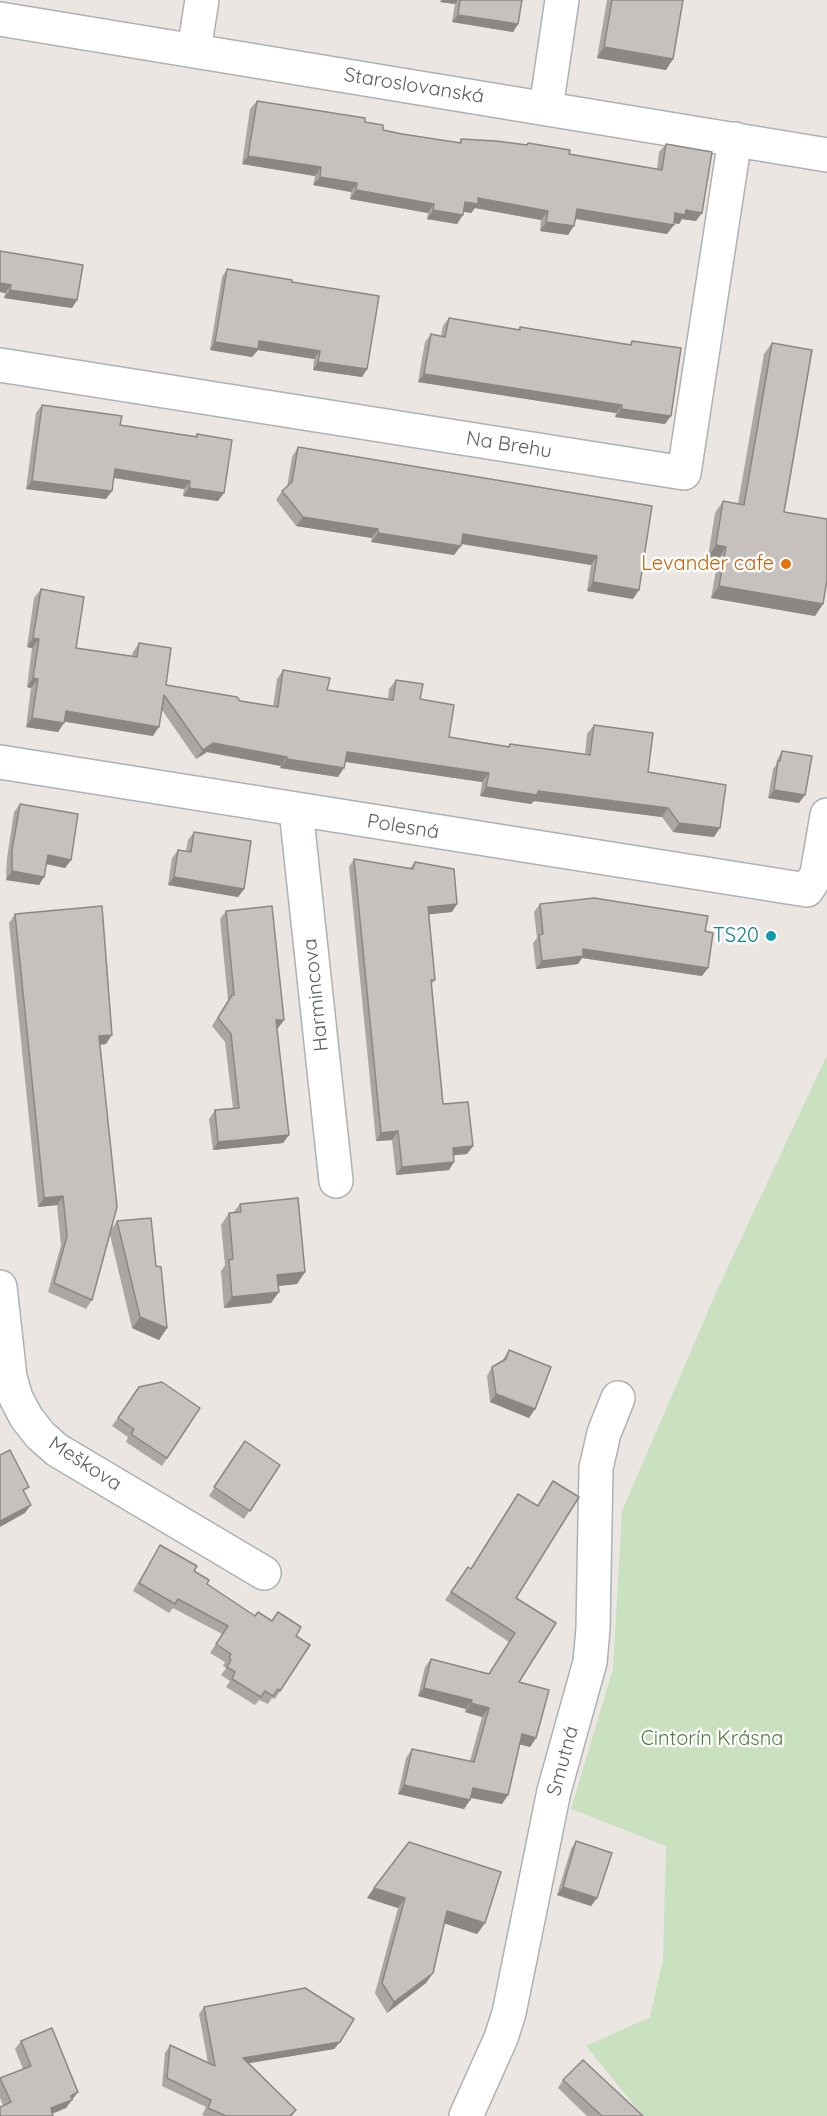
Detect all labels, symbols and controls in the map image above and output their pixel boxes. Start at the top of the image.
street label: Staroslovanská [342,63,486,109]
street label: Na Brehu [464,426,554,464]
place label: Levander cafe [641,552,774,576]
marker: Levander cafe [779,557,793,571]
street label: Polesná [365,809,441,845]
place label: TS20 [713,924,759,948]
marker: TS20 [764,929,778,943]
street label: Harmincova [298,937,334,1053]
street label: Meškova [44,1432,126,1496]
street label: Smutná [542,1723,584,1799]
park label: Cintorín Krásna [641,1727,783,1751]

